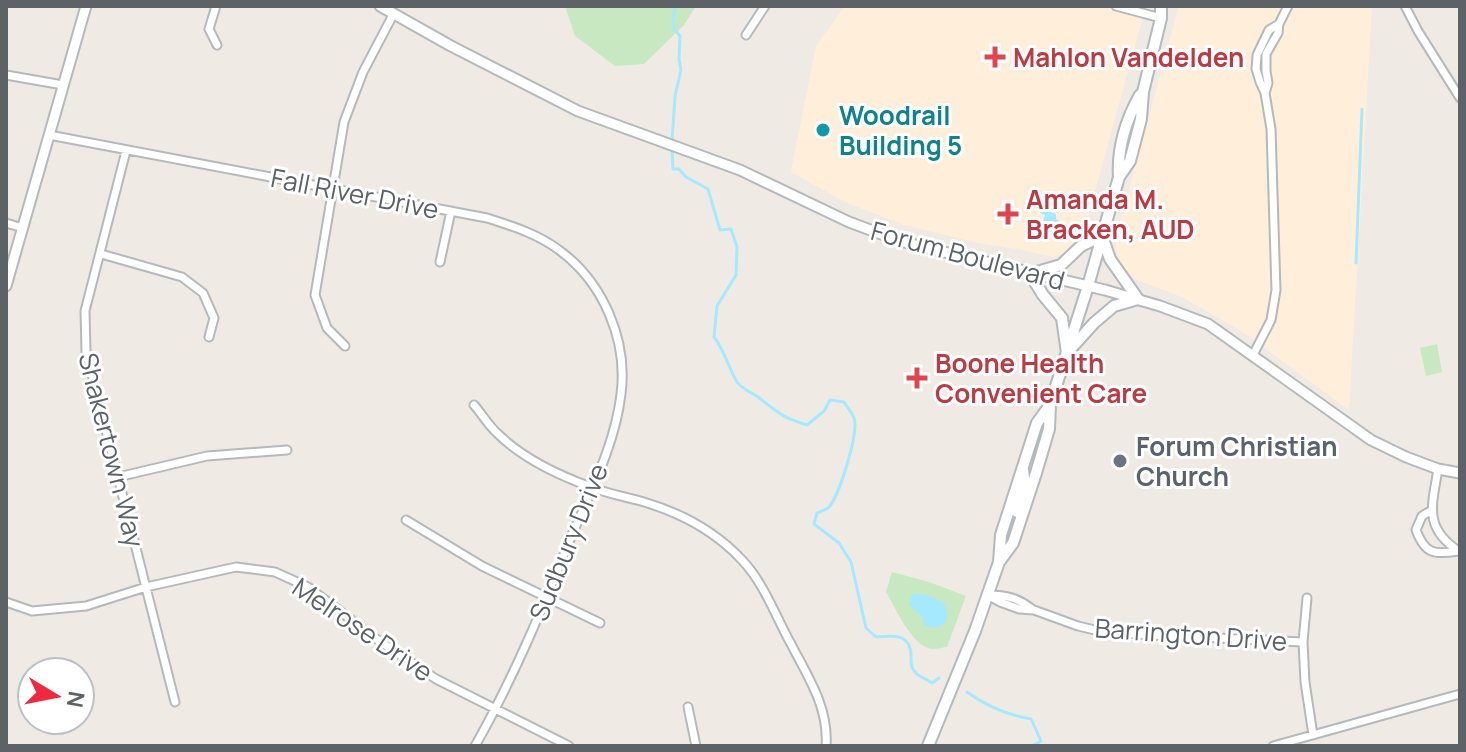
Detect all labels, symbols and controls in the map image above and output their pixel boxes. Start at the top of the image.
place label: Mahlon Vandelden [1013,39,1244,75]
marker: Mahlon Vandelden [984,46,1006,68]
place label: Woodrail Building 5 [839,97,962,163]
marker: Woodrail Building 5 [814,121,832,139]
street label: Fall River Drive [268,159,442,227]
place label: Amanda M. Bracken, AUD [1026,181,1195,247]
marker: Amanda M. Bracken, AUD [997,203,1019,225]
street label: Forum Boulevard [867,212,1069,298]
place label: Boone Health Convenient Care [935,345,1147,411]
street label: Shakertown Way [70,349,154,551]
marker: Boone Health Convenient Care [906,367,928,389]
place label: Forum Christian Church [1136,428,1338,494]
marker: Forum Christian Church [1111,452,1129,470]
street label: Sudbury Drive [520,458,616,626]
street label: Melrose Drive [286,569,440,689]
street label: Barrington Drive [1094,609,1288,659]
north arrow [16,656,96,736]
text: N [60,689,92,710]

